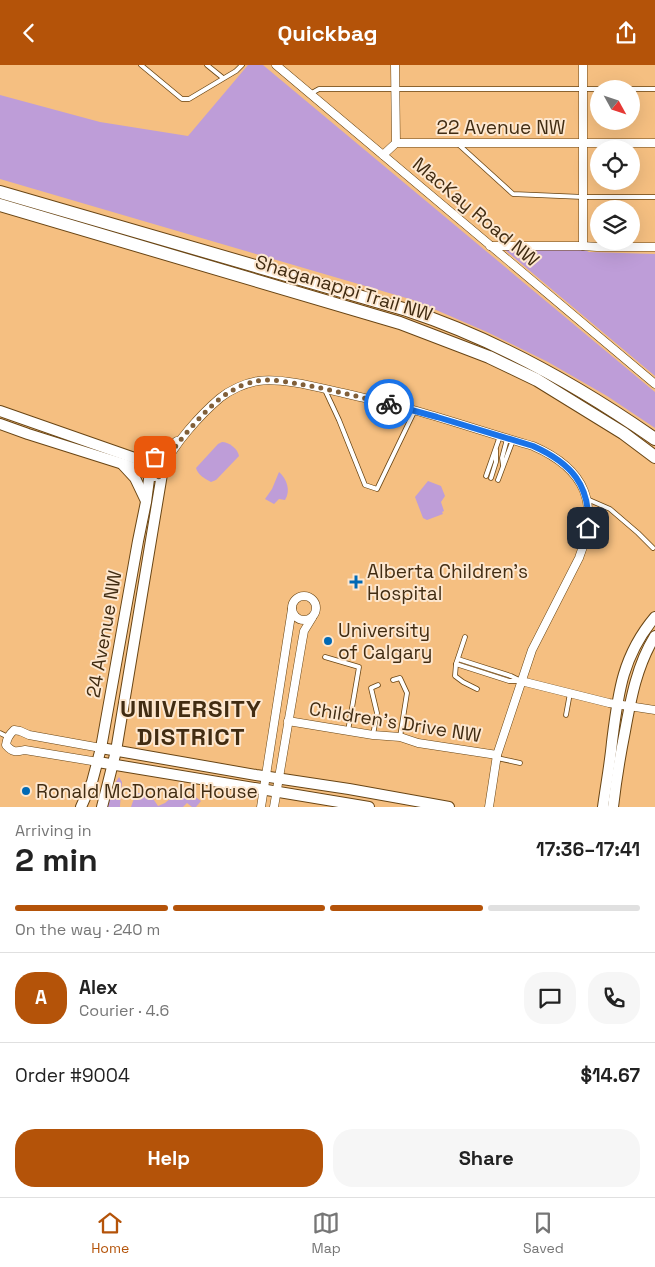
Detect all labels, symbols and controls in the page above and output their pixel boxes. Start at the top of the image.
icon: back [15,19,43,47]
text: Quickbag [277,19,378,47]
icon: share [612,19,640,47]
north arrow [590,80,640,130]
map controls [590,80,640,250]
street label: 22 Avenue NW [437,115,565,140]
button: locate [590,140,640,190]
street label: MacKay Road NW [407,152,545,272]
button: layers [590,200,640,250]
street label: Shaganappi Trail NW [252,249,436,327]
courier [364,379,414,429]
icon: bike [375,390,403,418]
pin [134,436,176,478]
icon: bag [141,443,169,471]
pin [567,507,609,549]
icon: home [574,514,602,542]
place label: Alberta Children's Hospital [367,559,528,606]
street label: 24 Avenue NW [81,568,127,700]
marker: Alberta Children's Hospital [349,575,363,589]
place label: University of Calgary [338,618,432,665]
marker: University of Calgary [322,635,334,647]
district label: UNIVERSITY DISTRICT [120,693,262,752]
street label: Children's Drive NW [307,696,483,748]
place label: Ronald McDonald House [36,779,258,804]
marker: Ronald McDonald House [20,785,32,797]
text: Arriving in [15,820,92,841]
text: 17:36–17:41 [536,837,640,862]
text: 2 min [15,840,98,880]
text: On the way · 240 m [15,919,160,940]
button: chat [524,972,576,1024]
button: phone [588,972,640,1024]
text: Alex [79,975,118,1000]
text: A [35,985,47,1010]
text: Courier · 4.6 [79,1000,169,1021]
text: Order #9004 [15,1063,130,1088]
text: $14.67 [580,1063,640,1088]
button: Help [15,1129,323,1187]
button: Share [333,1129,640,1187]
tab: Home [91,1209,129,1257]
tab: Map [312,1209,341,1257]
tab: Saved [523,1209,564,1257]

